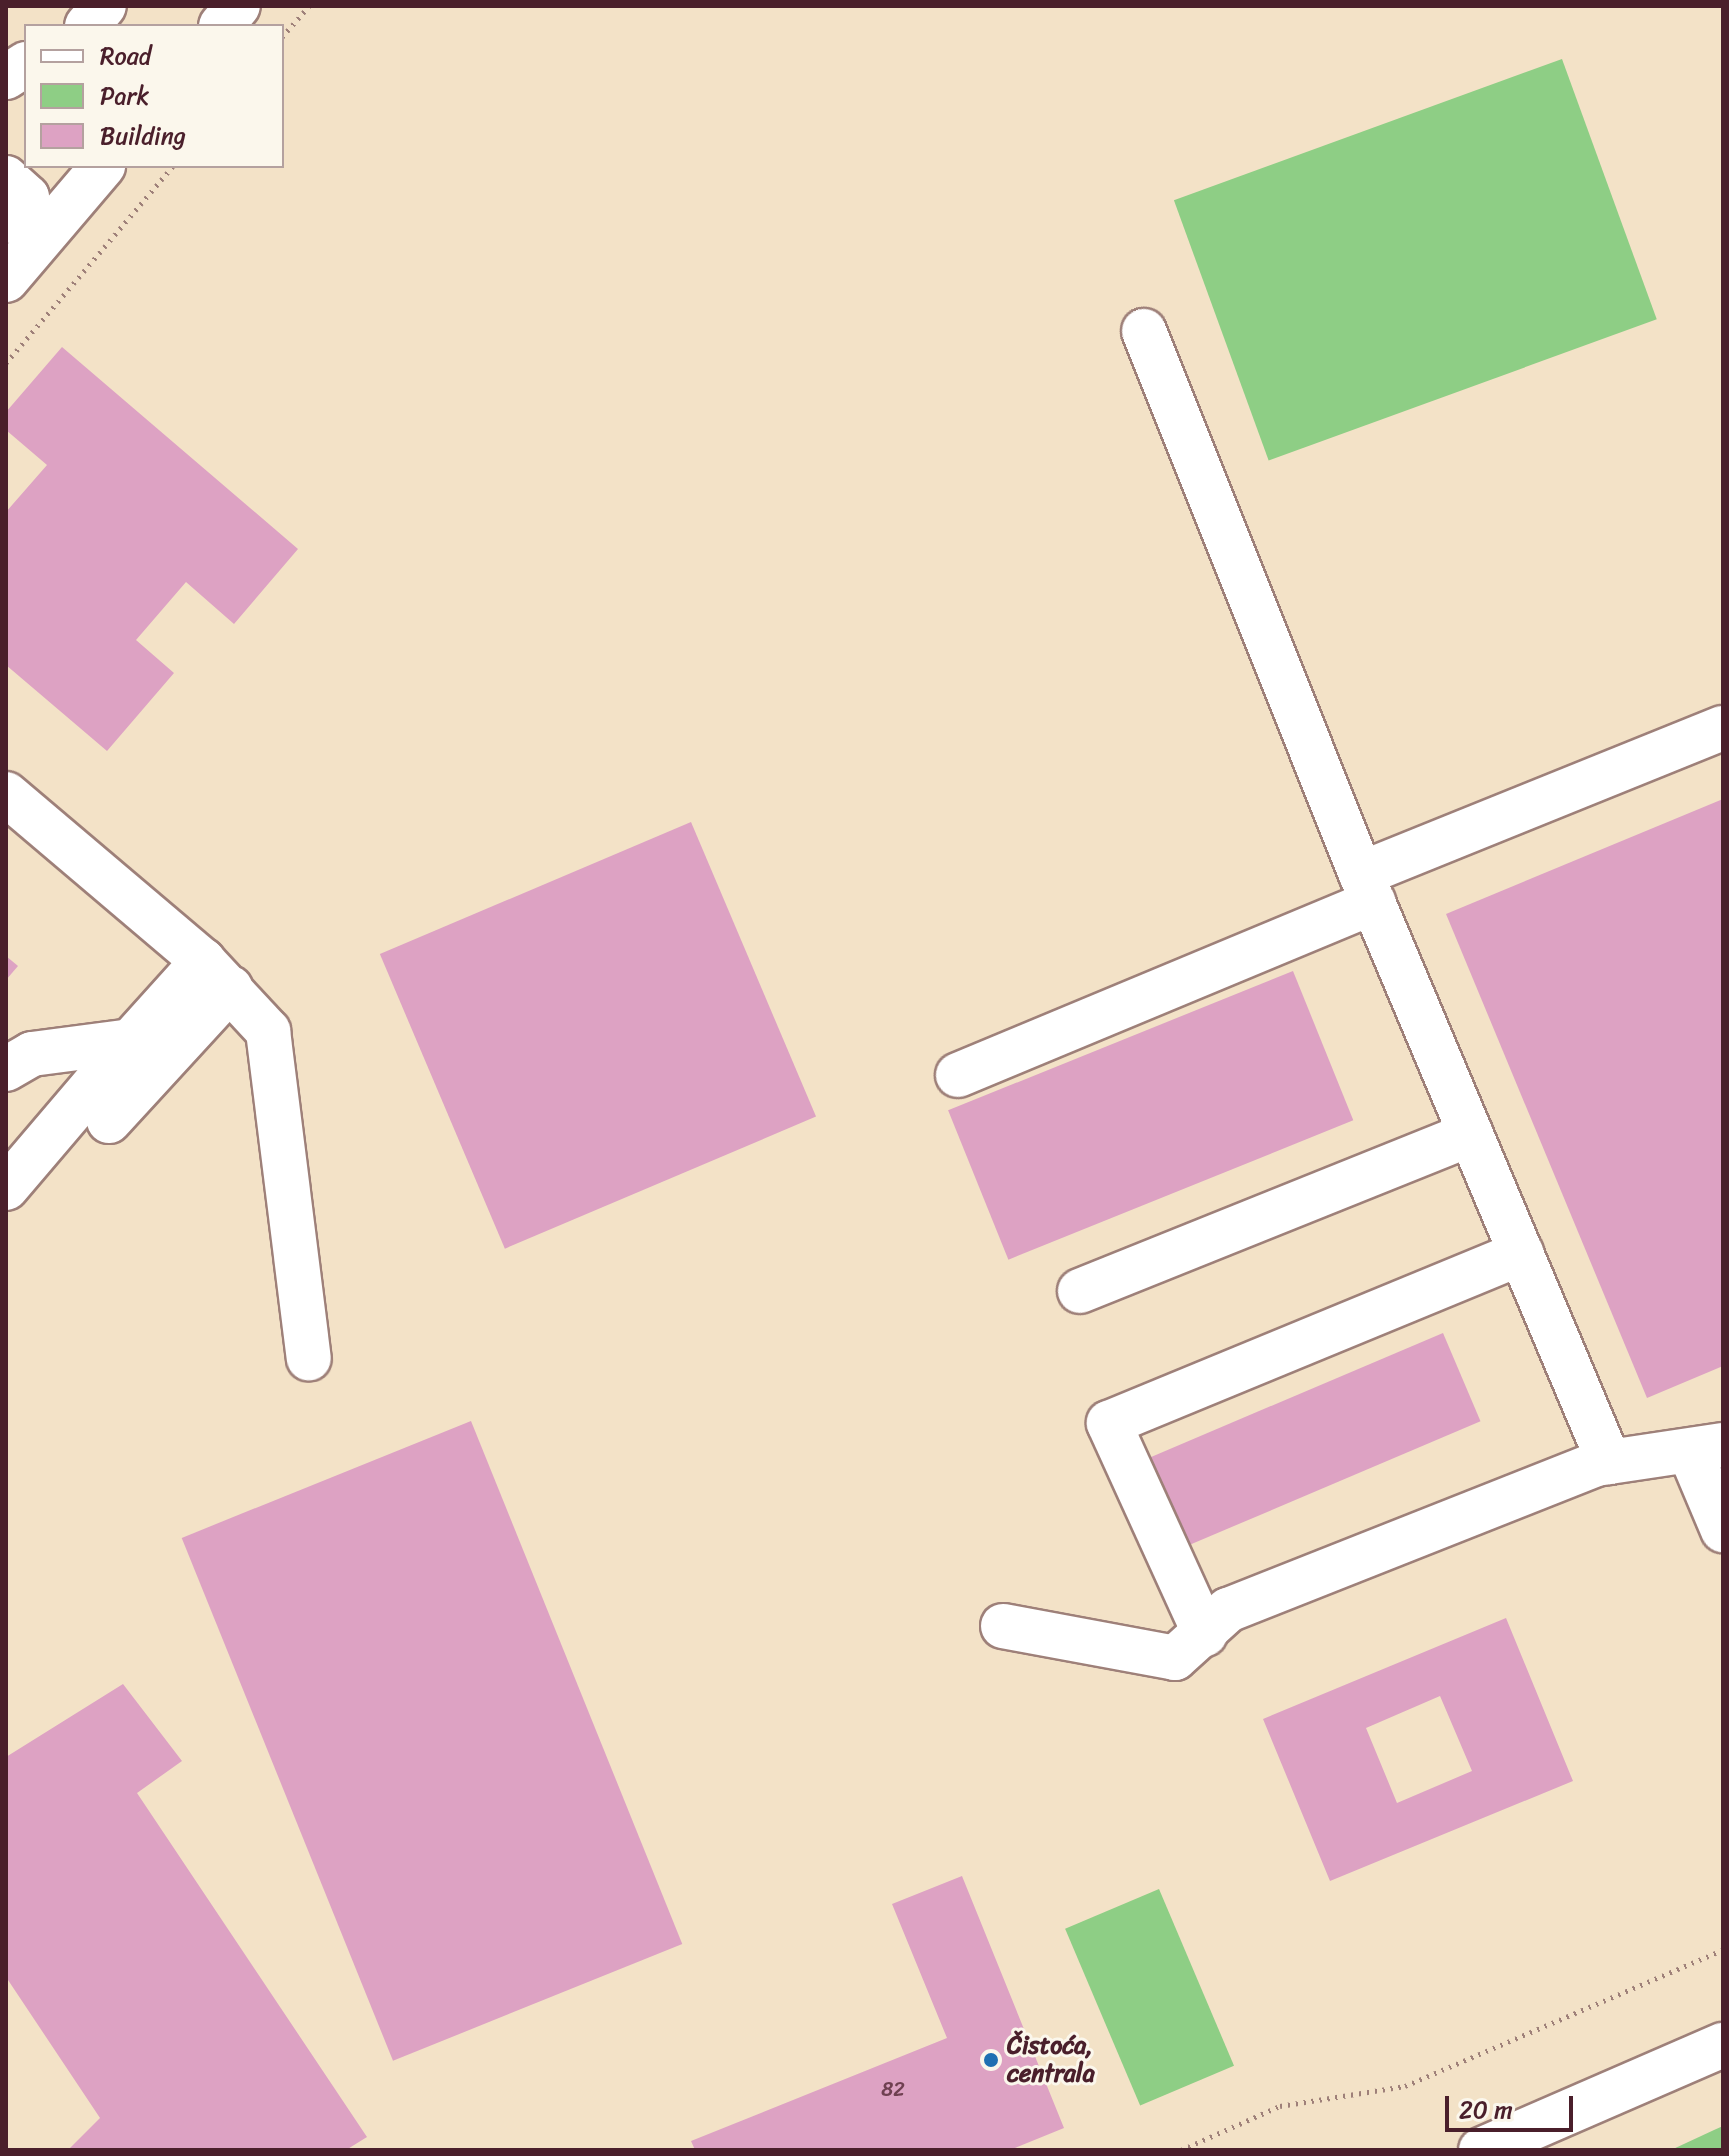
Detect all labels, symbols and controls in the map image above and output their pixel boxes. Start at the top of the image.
legend [24,24,284,168]
text: Road [100,35,151,77]
text: Park [100,75,149,117]
text: Building [100,115,186,157]
place label: Čistoća, centrala [1007,2032,1095,2088]
marker: Čistoća, centrala [982,2051,1000,2069]
house number: 82 [881,2077,905,2101]
scale bar [1449,2080,1577,2130]
text: 20 m [1459,2089,1513,2131]

